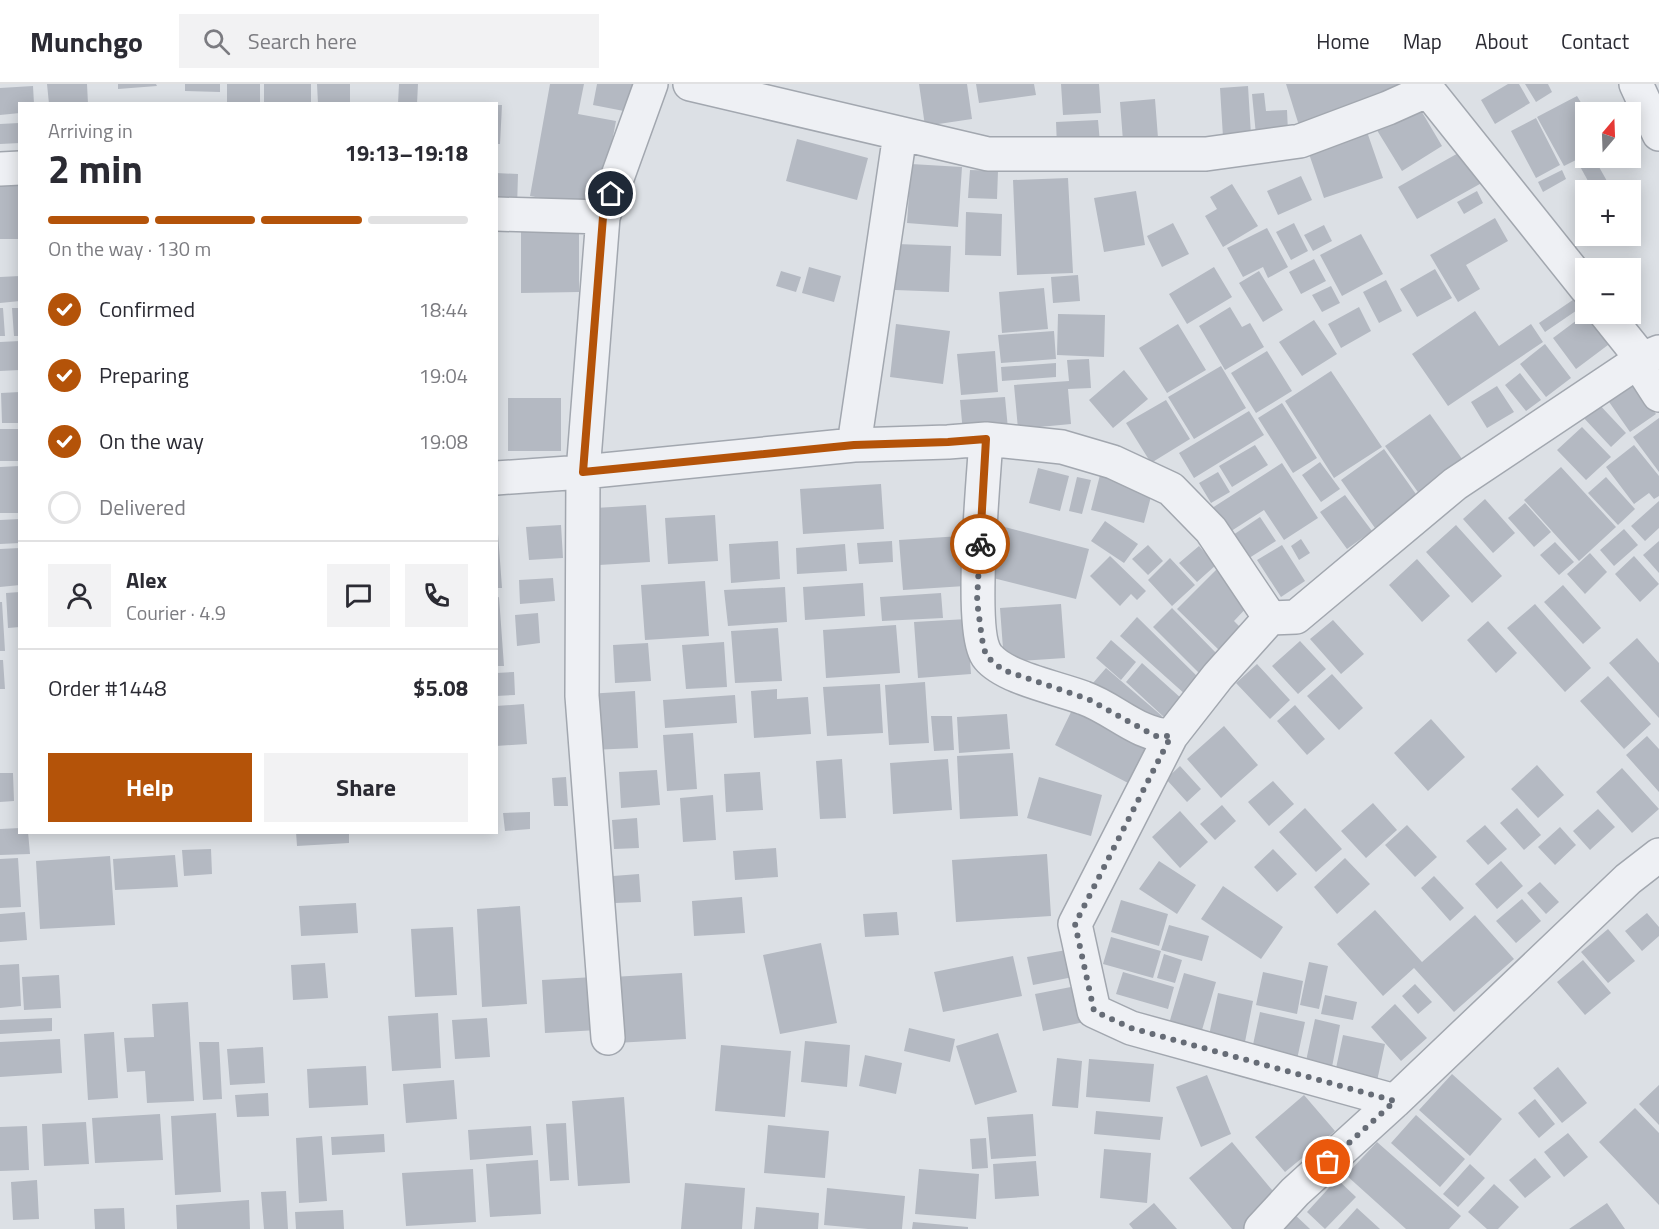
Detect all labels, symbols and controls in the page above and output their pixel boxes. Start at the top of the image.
search box [179,14,599,68]
text: Munchgo [30,20,143,63]
text: Search here [248,24,357,58]
icon: search [200,25,233,58]
text: Home [1316,25,1370,57]
text: Map [1403,25,1442,57]
text: About [1475,25,1528,57]
text: Contact [1561,25,1629,57]
north arrow [1575,102,1641,168]
map controls [1575,102,1641,324]
text: Arriving in [48,115,133,146]
text: 19:13–19:18 [345,136,468,170]
text: 2 min [48,139,143,198]
pin [585,168,636,219]
icon: home [594,177,627,210]
button: + [1575,180,1641,246]
text: On the way · 130 m [48,233,211,264]
button: − [1575,258,1641,324]
text: Confirmed [99,292,195,326]
icon: check [48,293,81,326]
text: 18:44 [419,294,468,325]
text: Preparing [99,358,189,392]
icon: check [48,359,81,392]
text: 19:04 [419,360,468,391]
text: On the way [99,424,204,458]
icon: check [48,425,81,458]
text: 19:08 [419,426,468,457]
text: Delivered [99,490,186,524]
courier [950,514,1010,574]
icon: bike [964,528,997,561]
text: Alex [126,563,167,597]
button: person [48,564,111,627]
button: chat [327,564,390,627]
button: phone [405,564,468,627]
text: Courier · 4.9 [126,597,226,628]
text: Order #1448 [48,671,167,705]
text: $5.08 [413,671,468,705]
button: Help [48,753,252,822]
button: Share [264,753,468,822]
pin [1302,1136,1353,1187]
icon: bag [1311,1145,1344,1178]

